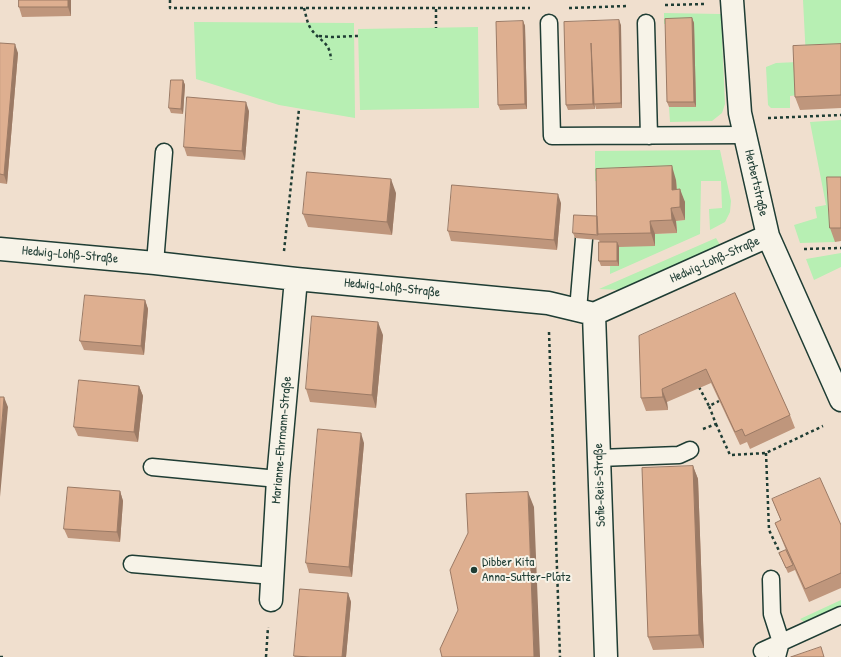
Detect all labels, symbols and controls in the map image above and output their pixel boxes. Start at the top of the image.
street label: Herbertstraße [741,148,771,218]
street label: Hedwig-Lohß-Straße [668,233,762,287]
street label: Hedwig-Lohß-Straße [21,243,119,267]
street label: Hedwig-Lohß-Straße [343,275,441,301]
street label: Marianne-Ehrmann-Straße [269,376,295,504]
street label: Sofie-Reis-Straße [591,443,609,527]
place label: Dibber Kita Anna-Sutter-Platz [482,555,571,586]
marker: Dibber Kita Anna-Sutter-Platz [469,565,479,575]

